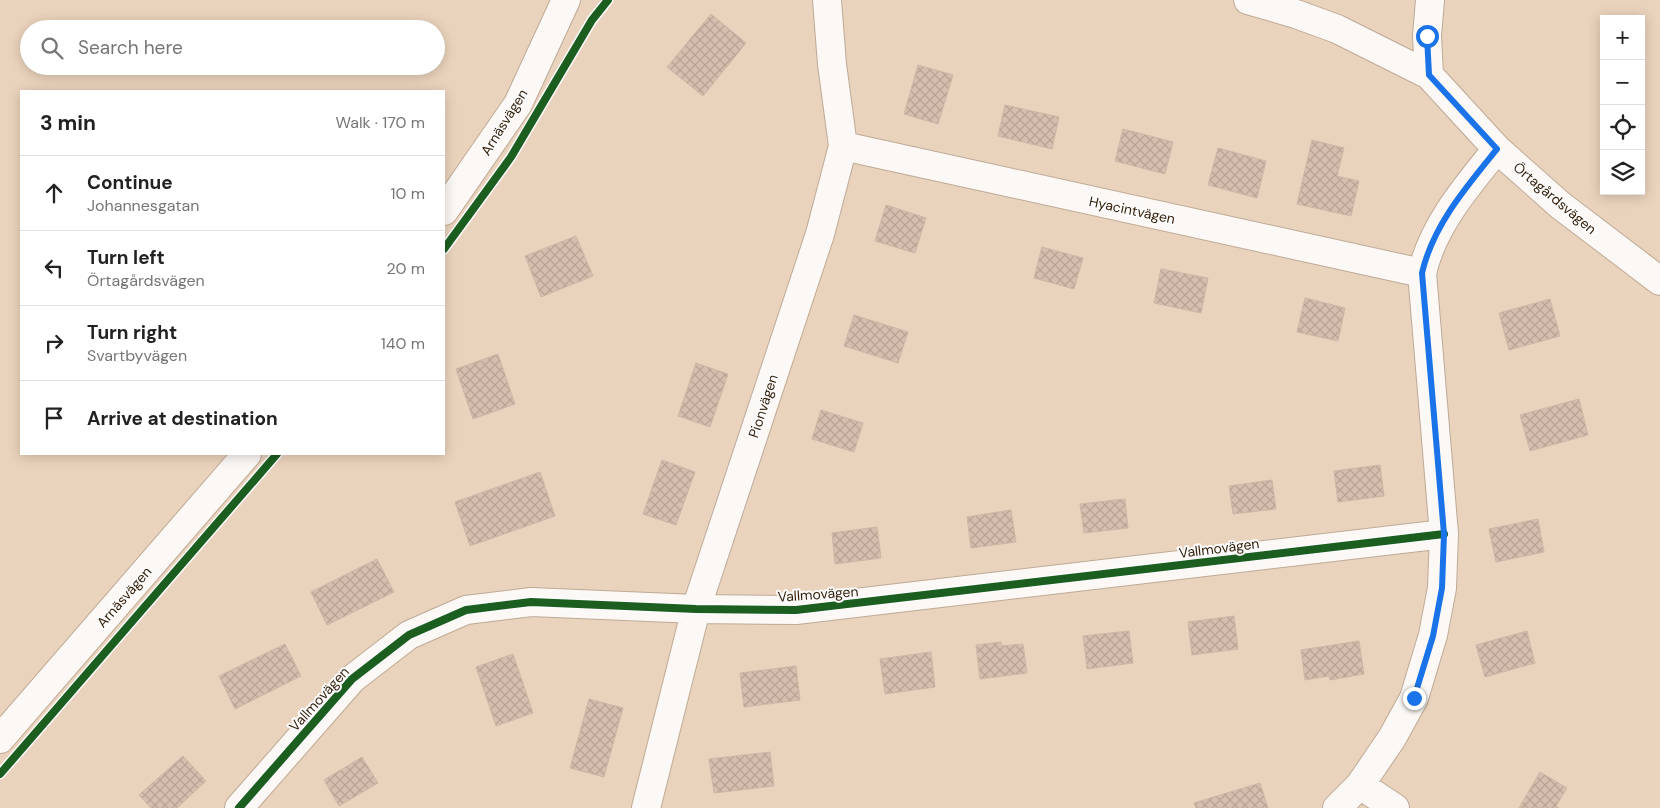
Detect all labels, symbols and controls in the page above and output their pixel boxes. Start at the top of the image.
map controls [1600,15,1645,195]
button: + [1600,15,1645,60]
search box [20,20,445,75]
route start [1416,25,1439,48]
icon: search [38,34,66,62]
text: Search here [78,35,183,60]
button: − [1600,60,1645,105]
street label: Arnäsvägen [477,85,531,159]
button: locate [1600,105,1645,150]
text: 3 min [40,109,96,137]
text: Walk · 170 m [336,112,425,133]
button: layers [1600,150,1645,195]
street label: Örtagårdsvägen [1510,158,1600,238]
text: Continue [87,170,173,195]
icon: ahead [40,179,68,207]
text: 10 m [391,183,425,204]
street label: Hyacintvägen [1087,192,1177,228]
text: Johannesgatan [87,195,199,216]
text: Turn left [87,245,165,270]
icon: left [40,254,68,282]
text: 20 m [386,258,425,279]
text: Örtagårdsvägen [87,270,205,291]
text: Turn right [87,320,177,345]
icon: right [40,329,68,357]
text: 140 m [381,333,425,354]
text: Svartbyvägen [87,345,187,366]
street label: Pionvägen [744,372,782,440]
icon: arrive [40,404,68,432]
text: Arrive at destination [87,406,278,431]
street label: Vallmovägen [1178,534,1260,562]
street label: Arnäsvägen [93,563,155,631]
street label: Vallmovägen [777,582,859,606]
street label: Vallmovägen [285,663,353,735]
route end [1403,687,1426,710]

